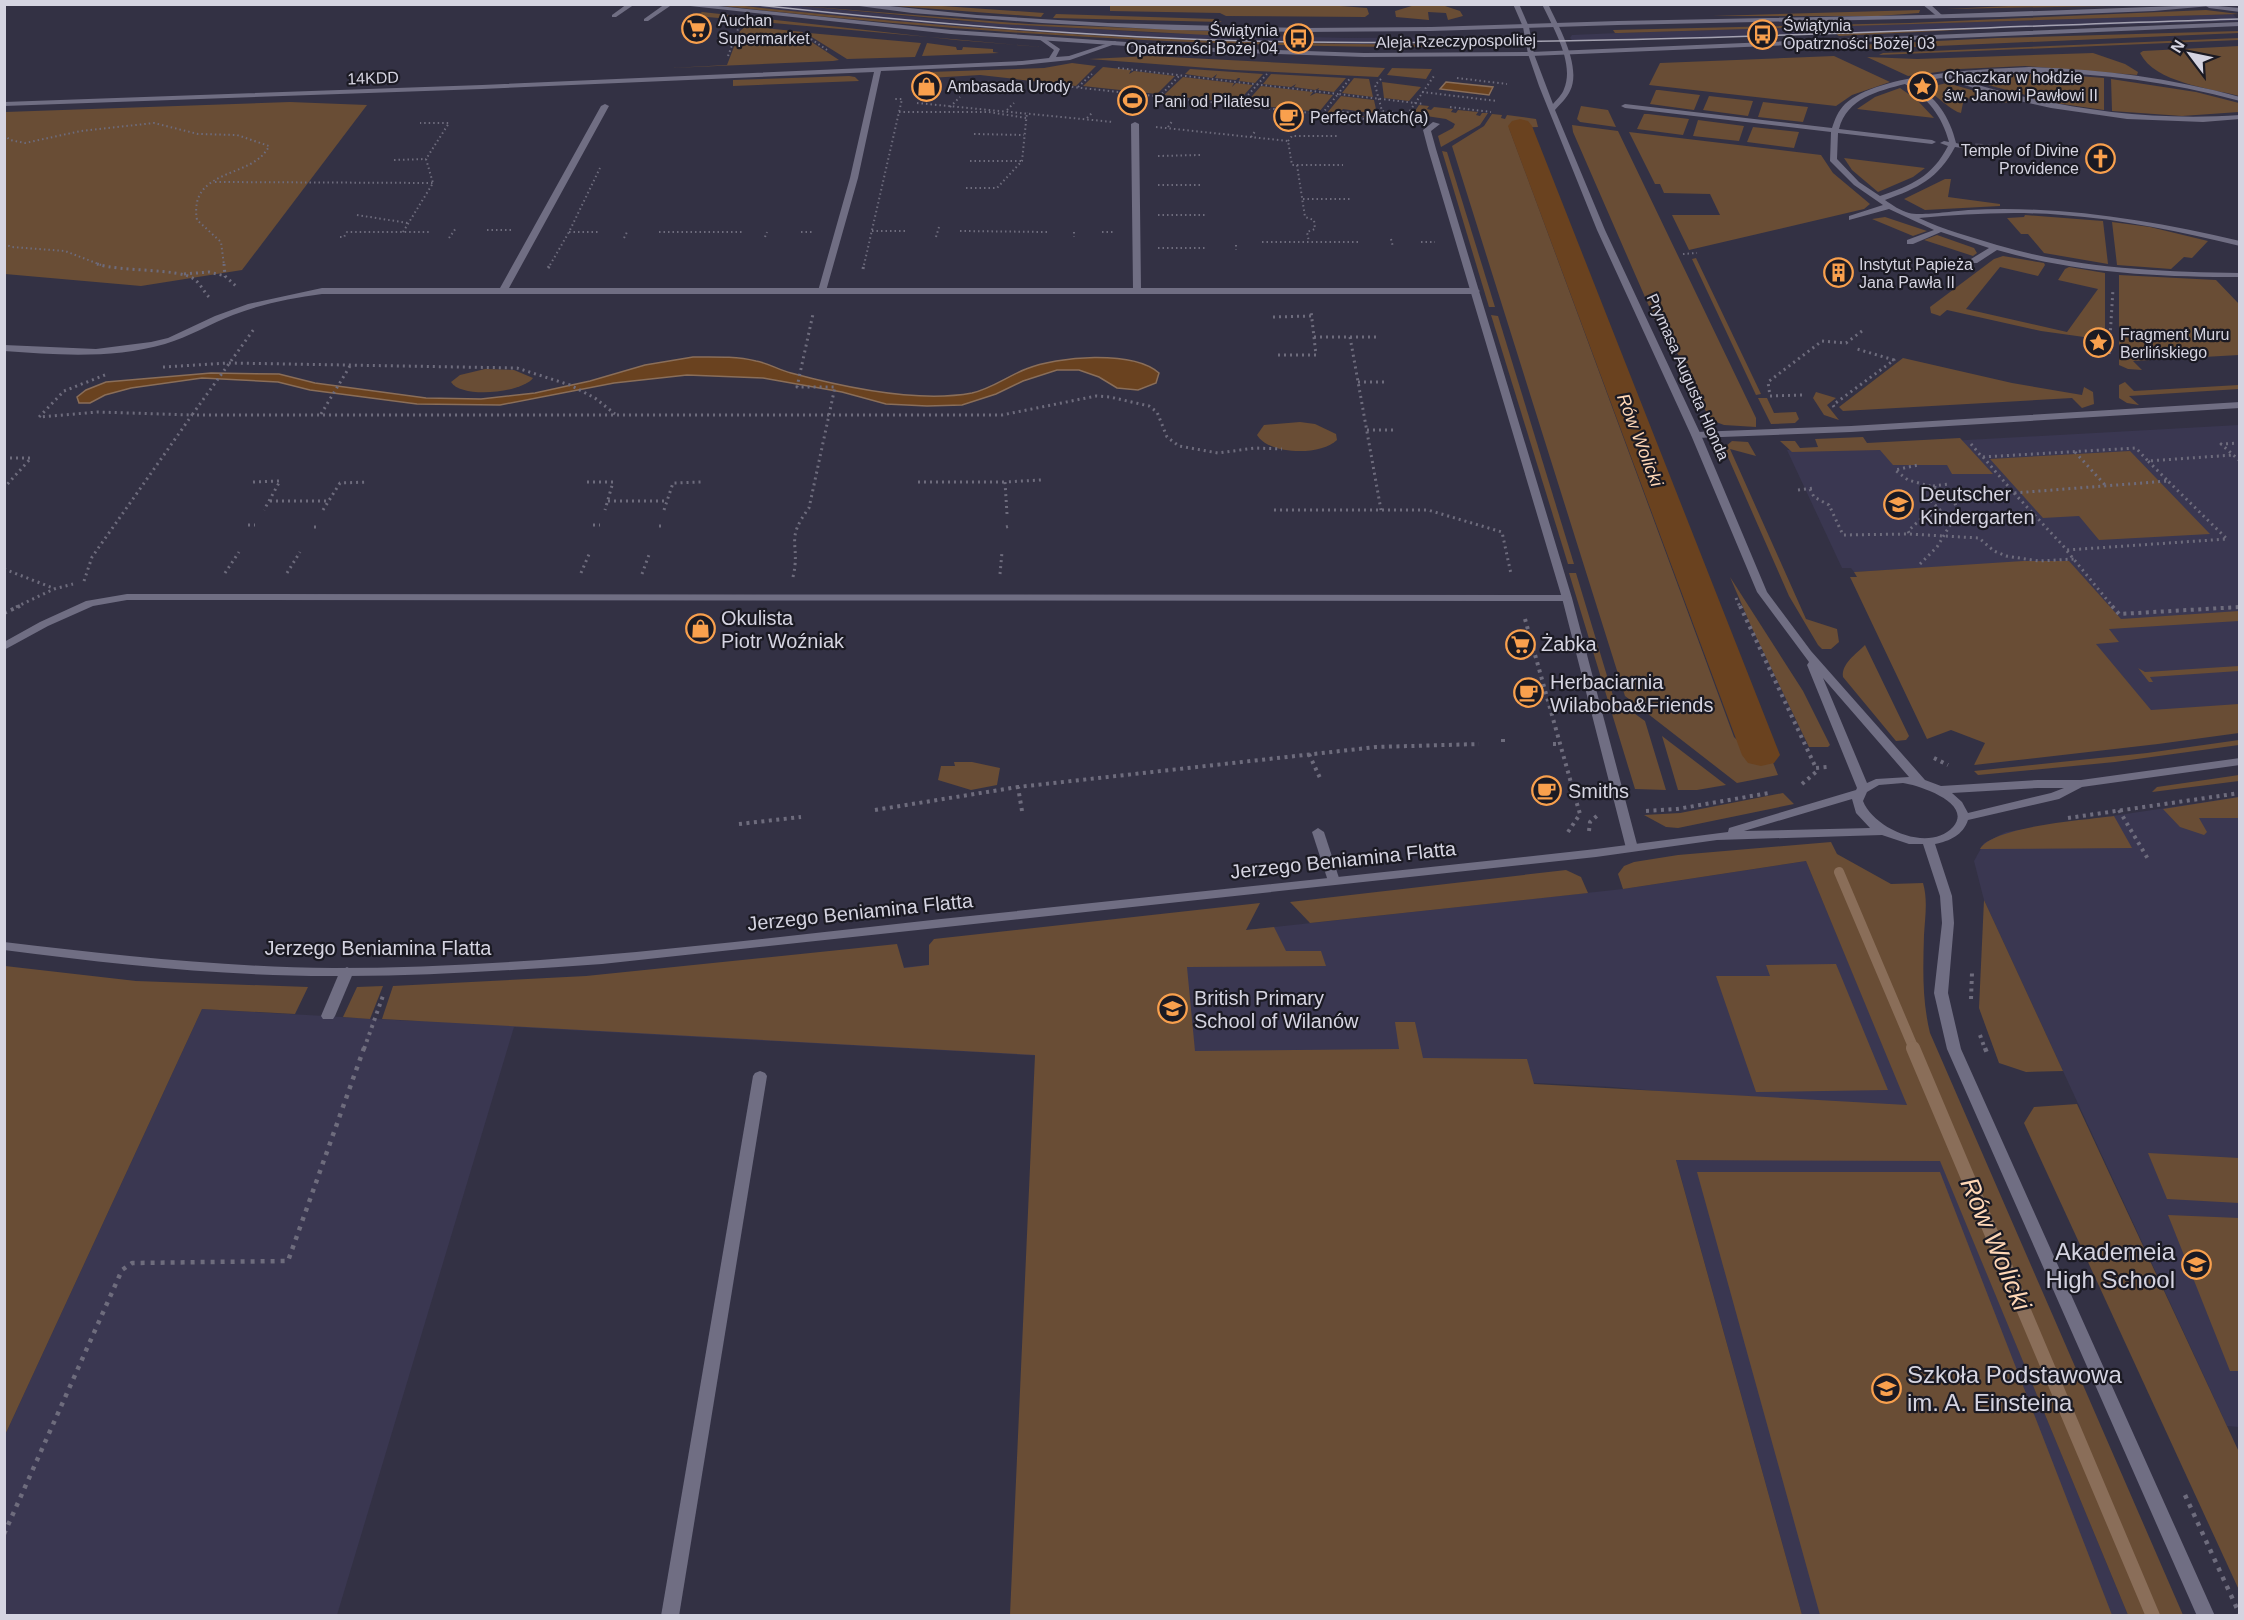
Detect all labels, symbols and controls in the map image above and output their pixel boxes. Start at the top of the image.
place label: Auchan Supermarket [718,12,810,47]
supermarket icon: Auchan Supermarket [681,13,713,45]
place label: Świątynia Opatrzności Bożej 03 [1783,16,1935,52]
bus stop icon: Świątynia Opatrzności Bożej 03 [1746,18,1778,50]
place label: Świątynia Opatrzności Bożej 04 [1126,21,1278,57]
bus stop icon: Świątynia Opatrzności Bożej 04 [1283,23,1315,55]
north arrow [2160,24,2220,84]
street label: Aleja Rzeczypospolitej [1376,31,1536,51]
text: N [2167,37,2188,56]
street label: 14KDD [347,69,399,87]
place label: Chaczkar w hołdzie św. Janowi Pawłowi II [1944,69,2098,104]
shop icon: Ambasada Urody [910,70,942,102]
place icon: Chaczkar w hołdzie św. Janowi Pawłowi II [1907,70,1939,102]
place label: Ambasada Urody [947,78,1071,95]
sports icon: Pani od Pilatesu [1117,85,1149,117]
place label: Pani od Pilatesu [1154,93,1270,110]
cafe icon: Perfect Match(a) [1273,101,1305,133]
place label: Perfect Match(a) [1310,109,1428,126]
place label: Temple of Divine Providence [1961,142,2079,177]
church icon: Temple of Divine Providence [2084,143,2116,175]
place label: Instytut Papieża Jana Pawła II [1859,256,1973,291]
building icon: Instytut Papieża Jana Pawła II [1822,257,1854,289]
street label: Prymasa Augusta Hlonda [1644,291,1733,463]
place label: Fragment Muru Berlińskiego [2120,326,2229,361]
place icon: Fragment Muru Berlińskiego [2083,327,2115,359]
water label: Rów Wolicki [1613,391,1667,490]
place label: Deutscher Kindergarten [1920,483,2035,528]
school or university icon: Deutscher Kindergarten [1883,489,1915,521]
place label: Okulista Piotr Woźniak [721,607,845,652]
shop icon: Okulista Piotr Woźniak [684,613,716,645]
supermarket icon: Żabka [1504,628,1536,660]
place label: Żabka [1541,633,1597,655]
place label: Herbaciarnia Wilaboba&Friends [1550,671,1713,716]
cafe icon: Herbaciarnia Wilaboba&Friends [1513,677,1545,709]
cafe icon: Smiths [1531,775,1563,807]
place label: Smiths [1568,780,1629,802]
street label: Jerzego Beniamina Flatta [1229,837,1458,883]
street label: Jerzego Beniamina Flatta [746,889,975,935]
street label: Jerzego Beniamina Flatta [265,937,492,959]
place label: British Primary School of Wilanów [1194,987,1359,1032]
school or university icon: British Primary School of Wilanów [1157,993,1189,1025]
water label: Rów Wolicki [1955,1173,2038,1316]
place label: Akademeia High School [2046,1238,2176,1293]
school or university icon: Akademeia High School [2180,1249,2212,1281]
place label: Szkoła Podstawowa im. A. Einsteina [1907,1361,2122,1416]
school or university icon: Szkoła Podstawowa im. A. Einsteina [1870,1372,1902,1404]

